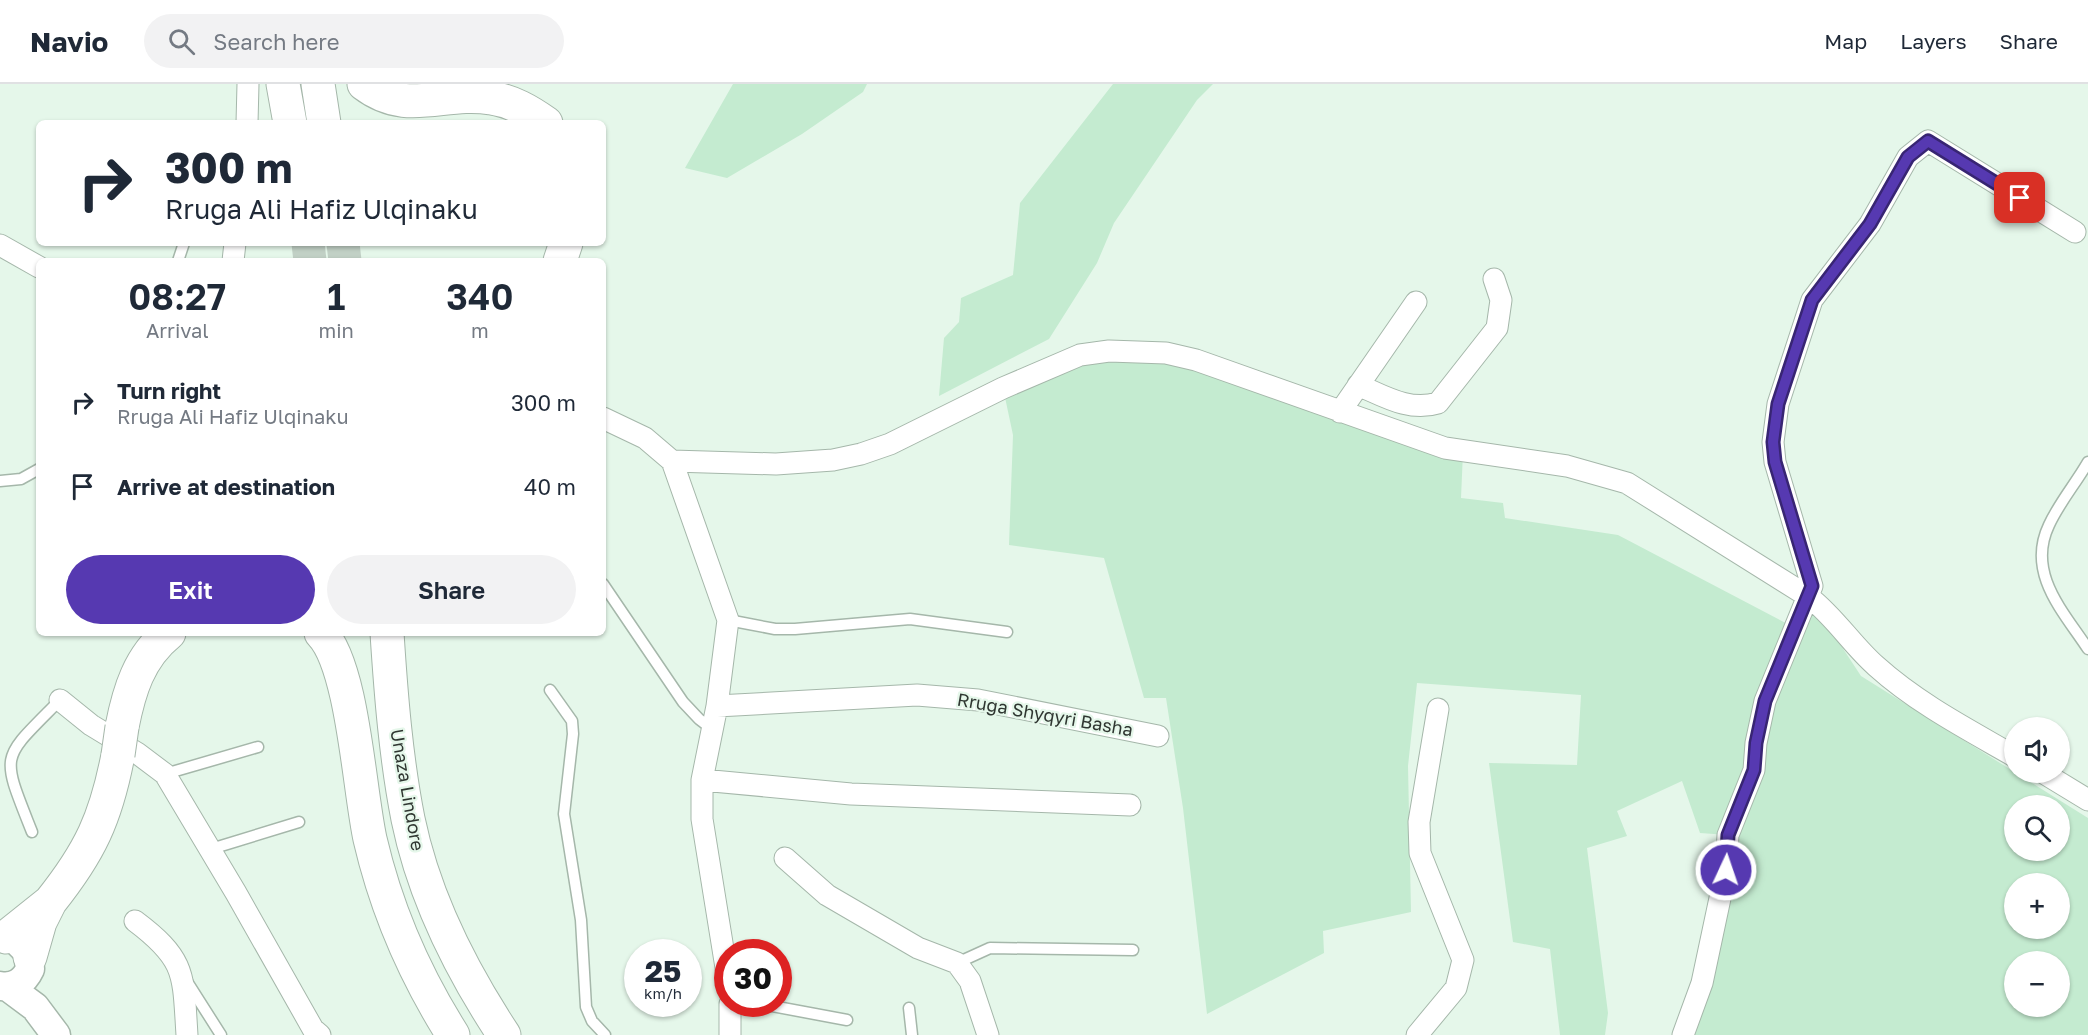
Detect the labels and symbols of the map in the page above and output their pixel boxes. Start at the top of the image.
pin [1994,172,2045,223]
street label: Rruga Shyqyri Basha [955,688,1135,740]
street label: Unaza Lindore [386,727,430,853]
position arrow [1694,838,1758,902]
speed limit sign: 30 [714,939,792,1017]

